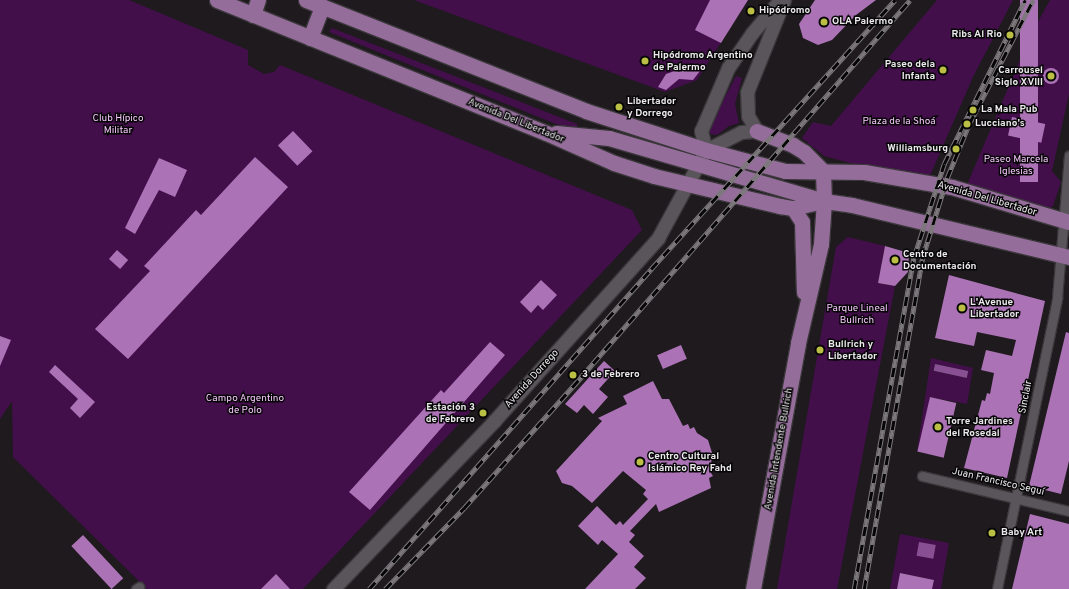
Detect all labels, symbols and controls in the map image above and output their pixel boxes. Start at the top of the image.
place label: Hipódromo [759,5,810,17]
marker: Hipódromo [746,6,756,16]
place label: OLA Palermo [832,16,893,28]
marker: OLA Palermo [819,17,829,27]
place label: Ribs Al Rio [951,29,1002,41]
marker: Ribs Al Rio [1005,30,1015,40]
place label: Hipódromo Argentino de Palermo [653,49,753,72]
marker: Hipódromo Argentino de Palermo [640,56,650,66]
place label: Paseo dela Infanta [885,58,935,82]
place label: Carrousel Siglo XVIII [995,64,1043,88]
marker: Paseo dela Infanta [938,65,948,75]
marker: Carrousel Siglo XVIII [1046,71,1056,81]
place label: Libertador y Dorrego [627,95,676,118]
street label: Avenida Del Libertador [466,96,566,146]
marker: Libertador y Dorrego [614,102,624,112]
place label: La Mala Pub [981,104,1037,116]
marker: La Mala Pub [968,105,978,115]
park label: Club Hípico Militar [92,112,144,136]
park label: Plaza de la Shoá [862,116,936,128]
place label: Lucciano's [975,118,1025,130]
marker: Lucciano's [962,119,972,129]
place label: Williamsburg [887,143,948,155]
marker: Williamsburg [951,144,961,154]
park label: Paseo Marcela Iglesias [984,153,1048,176]
street label: Avenida Del Libertador [936,179,1038,219]
place label: Centro de Documentación [903,248,976,272]
marker: Centro de Documentación [890,255,900,265]
place label: L'Avenue Libertador [970,296,1019,320]
park label: Parque Lineal Bullrich [826,302,888,326]
marker: L'Avenue Libertador [957,303,967,313]
place label: Bullrich y Libertador [828,338,877,362]
marker: Bullrich y Libertador [815,345,825,355]
street label: Avenida Dorrego [503,347,561,411]
marker: 3 de Febrero [567,369,579,381]
place label: 3 de Febrero [582,369,640,381]
street label: Sinclair [1017,379,1035,415]
street label: Avenida Intendente Bullrich [762,387,796,511]
park label: Campo Argentino de Polo [206,392,284,416]
place label: Estación 3 de Febrero [426,401,475,424]
marker: Estación 3 de Febrero [478,408,488,418]
place label: Torre Jardines del Rosedal [946,415,1013,438]
marker: Torre Jardines del Rosedal [933,422,943,432]
place label: Centro Cultural Islámico Rey Fahd [648,450,732,474]
marker: Centro Cultural Islámico Rey Fahd [635,457,645,467]
street label: Juan Francisco Seguí [951,466,1045,498]
marker: Baby Art [986,527,998,539]
place label: Baby Art [1001,527,1043,539]

